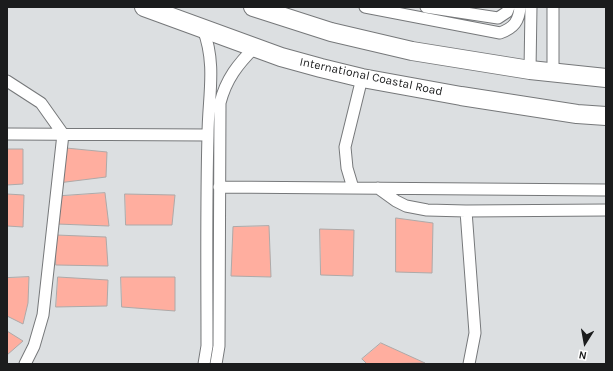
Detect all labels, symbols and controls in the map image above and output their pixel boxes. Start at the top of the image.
street label: International Coastal Road [298,55,444,99]
north arrow [565,323,605,363]
text: N [578,348,588,362]

